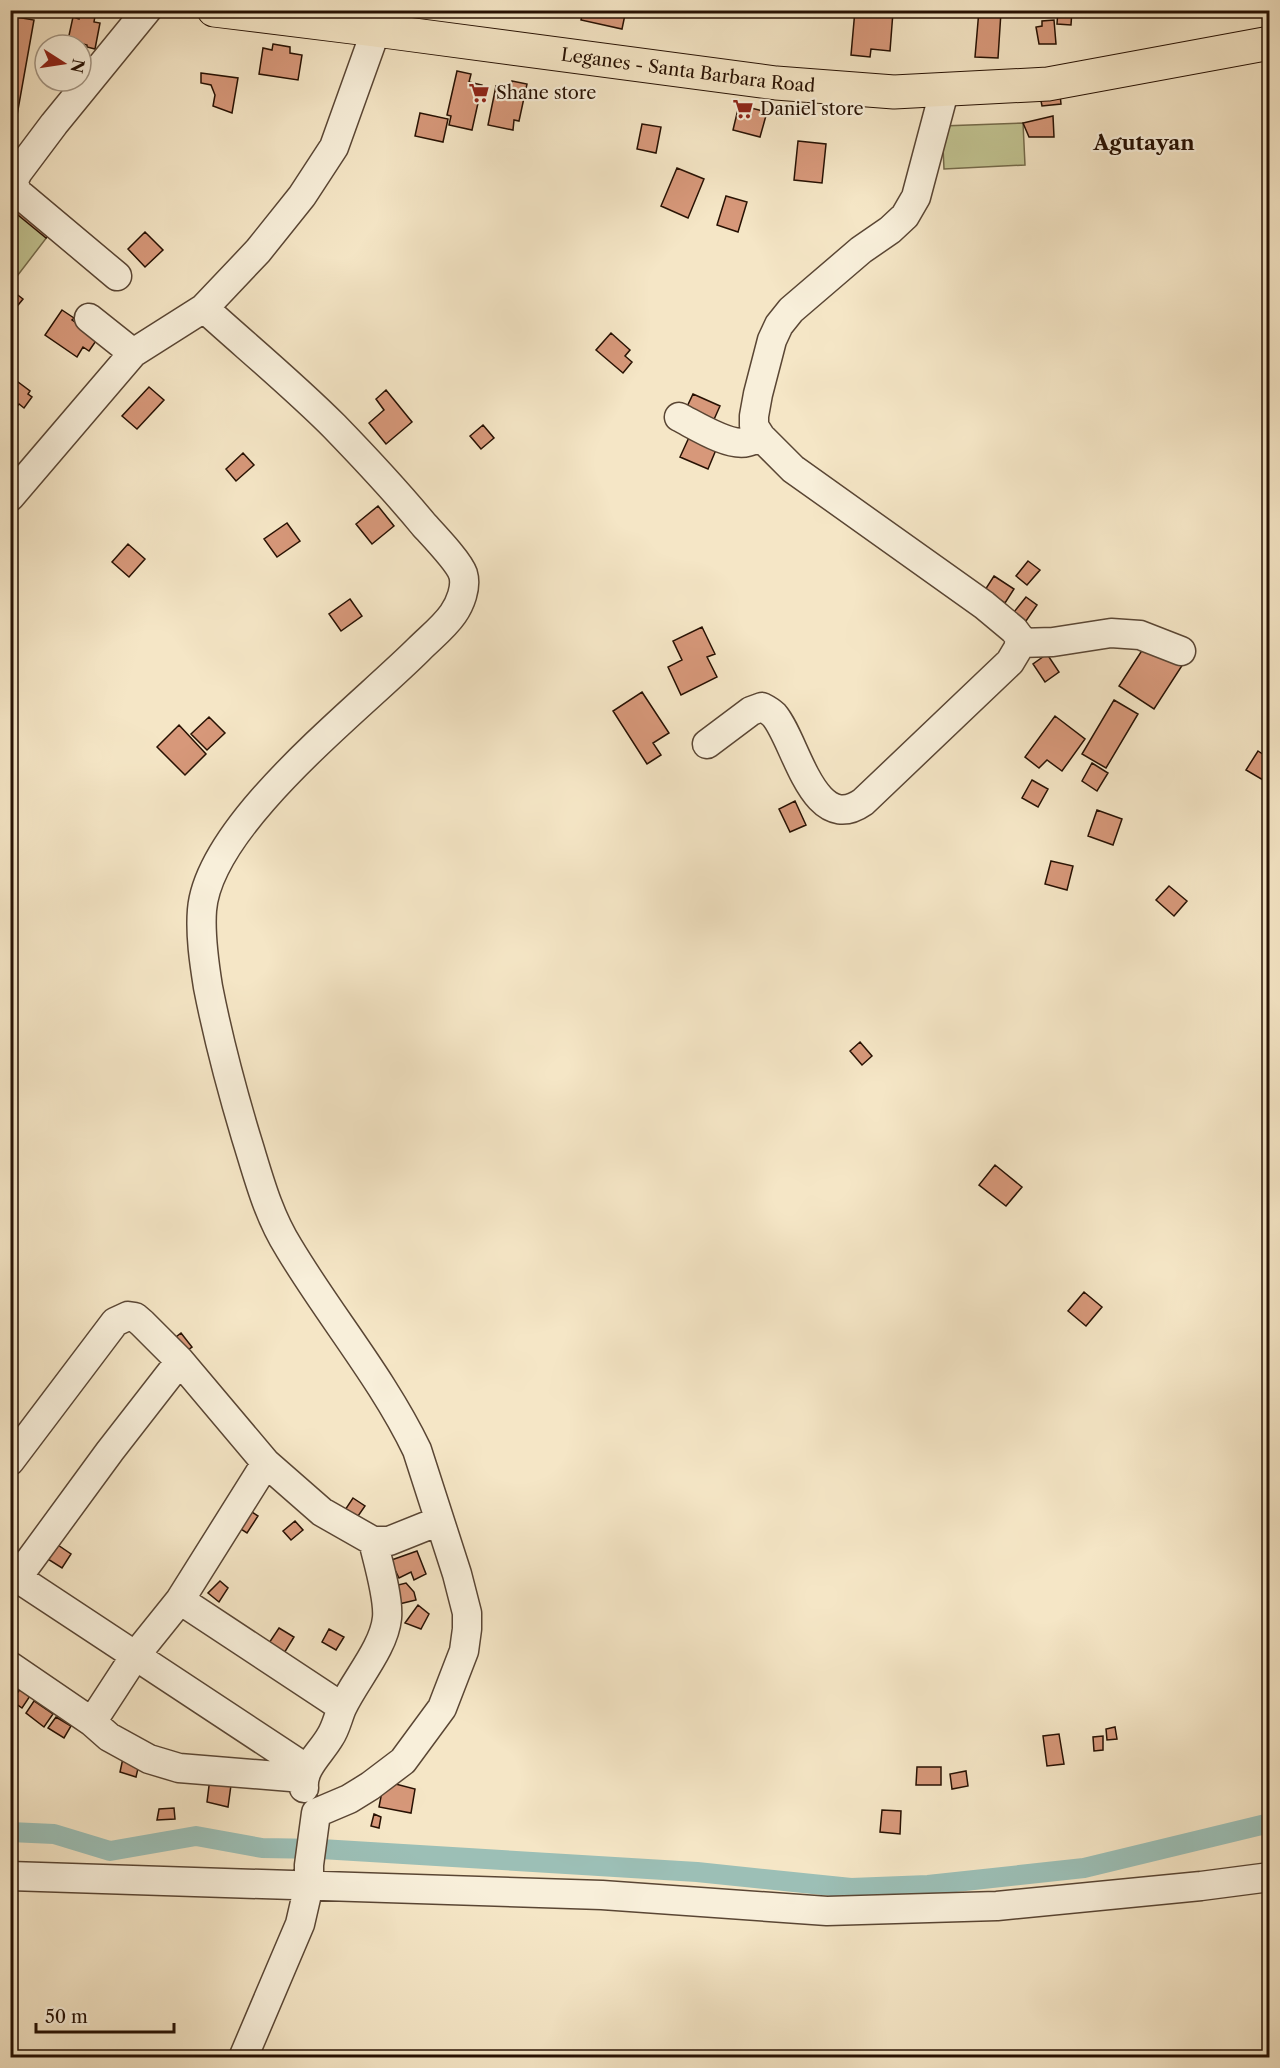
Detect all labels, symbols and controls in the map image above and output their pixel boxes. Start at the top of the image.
north arrow [33,33,93,93]
street label: Leganes - Santa Barbara Road [560,44,816,97]
text: N [66,57,89,75]
supermarket icon: Shane store [467,81,491,105]
place label: Shane store [496,82,596,104]
supermarket icon: Daniel store [731,97,755,121]
place label: Daniel store [760,98,864,120]
district label: Agutayan [1092,130,1195,155]
scale bar [36,1996,174,2034]
text: 50 m [45,2006,88,2028]

